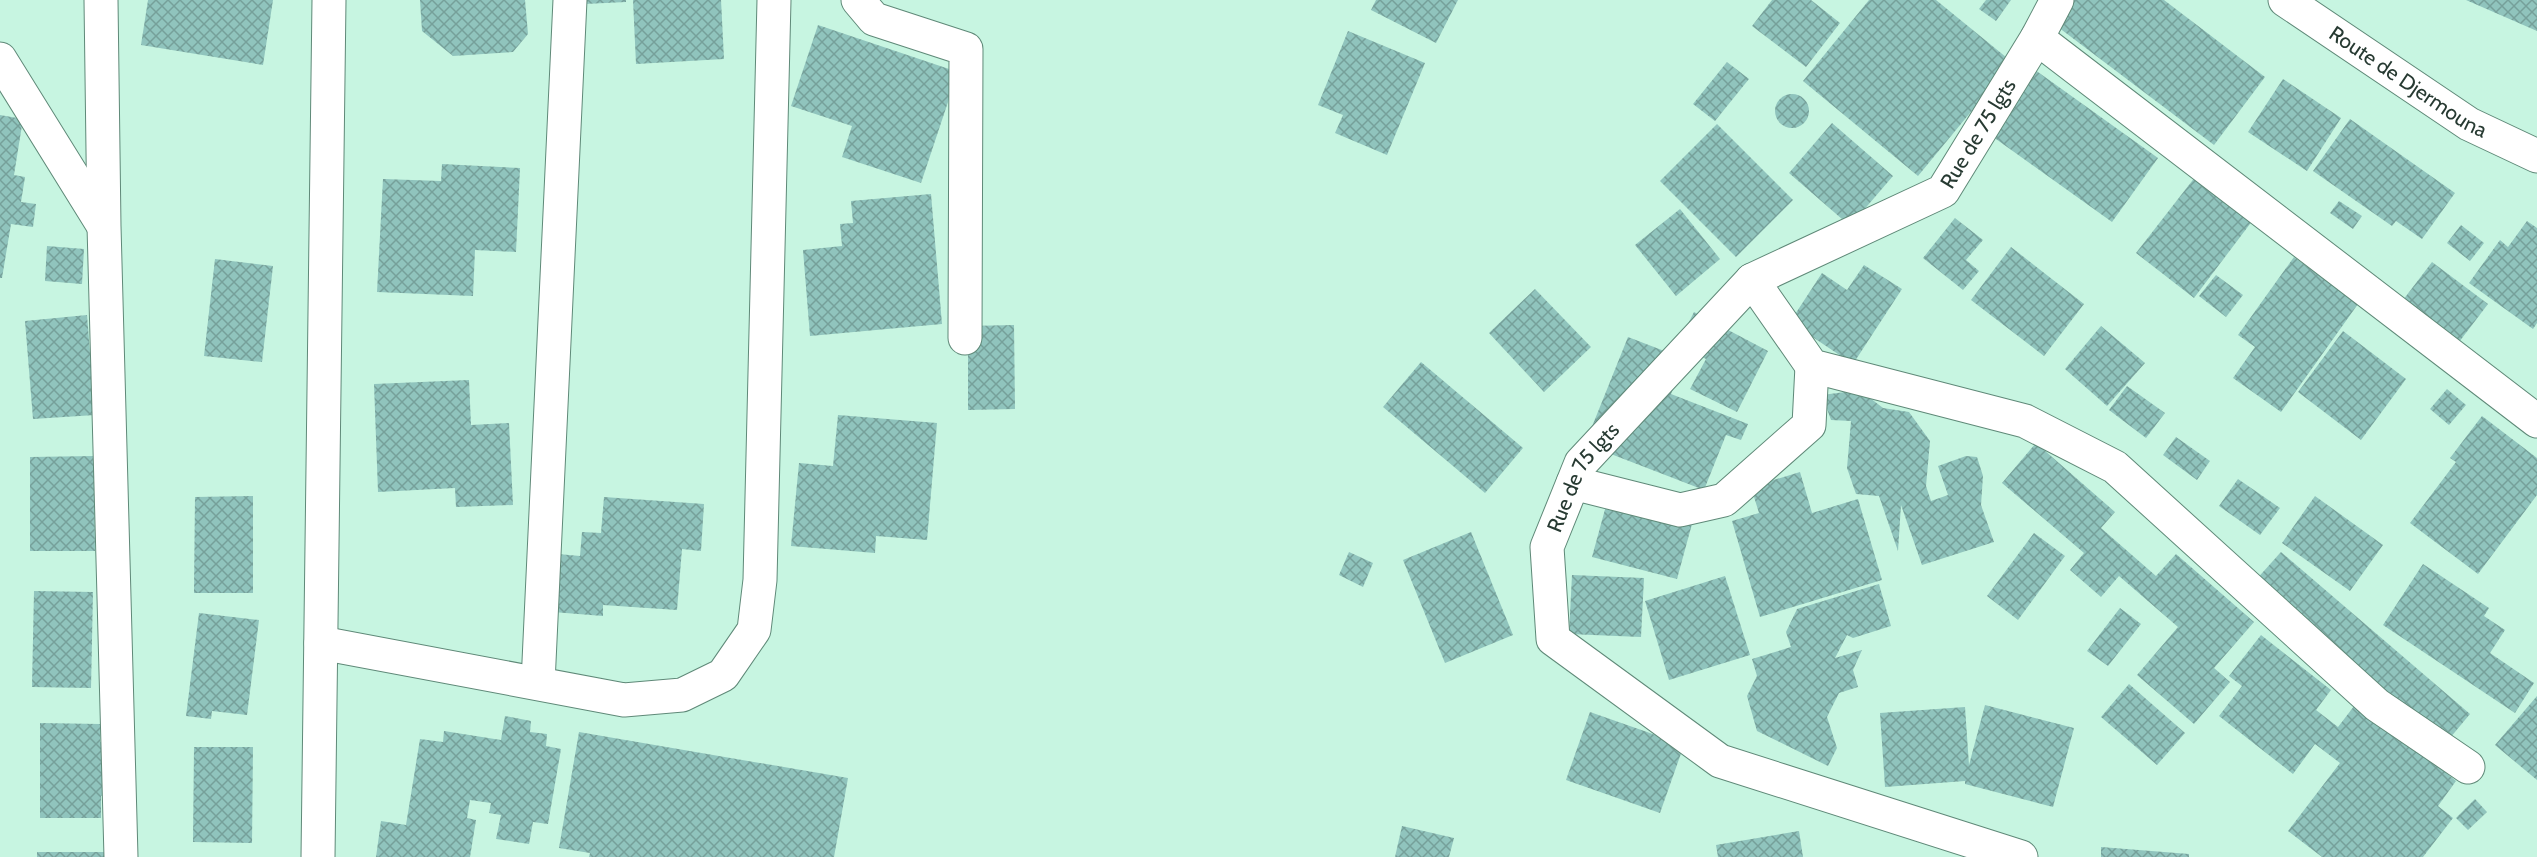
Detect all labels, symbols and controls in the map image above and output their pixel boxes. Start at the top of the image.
street label: Route de Djermouna [2325,20,2491,143]
street label: Rue de 75 lgts [1935,74,2021,193]
street label: Rue de 75 lgts [1541,417,1624,536]

